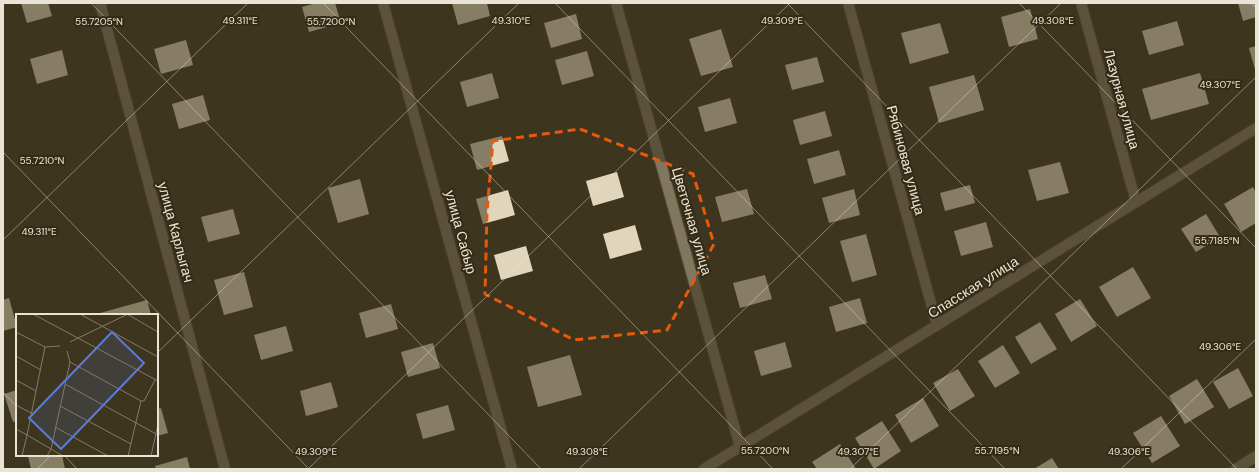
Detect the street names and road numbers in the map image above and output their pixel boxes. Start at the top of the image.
street label: Лазурная улица [1100,47,1144,151]
street label: Рябиновая улица [883,103,929,217]
street label: Цветочная улица [668,165,716,277]
street label: улица Карлыгач [154,180,198,284]
street label: улица Сабыр [441,188,481,276]
street label: Спасская улица [924,252,1022,322]

